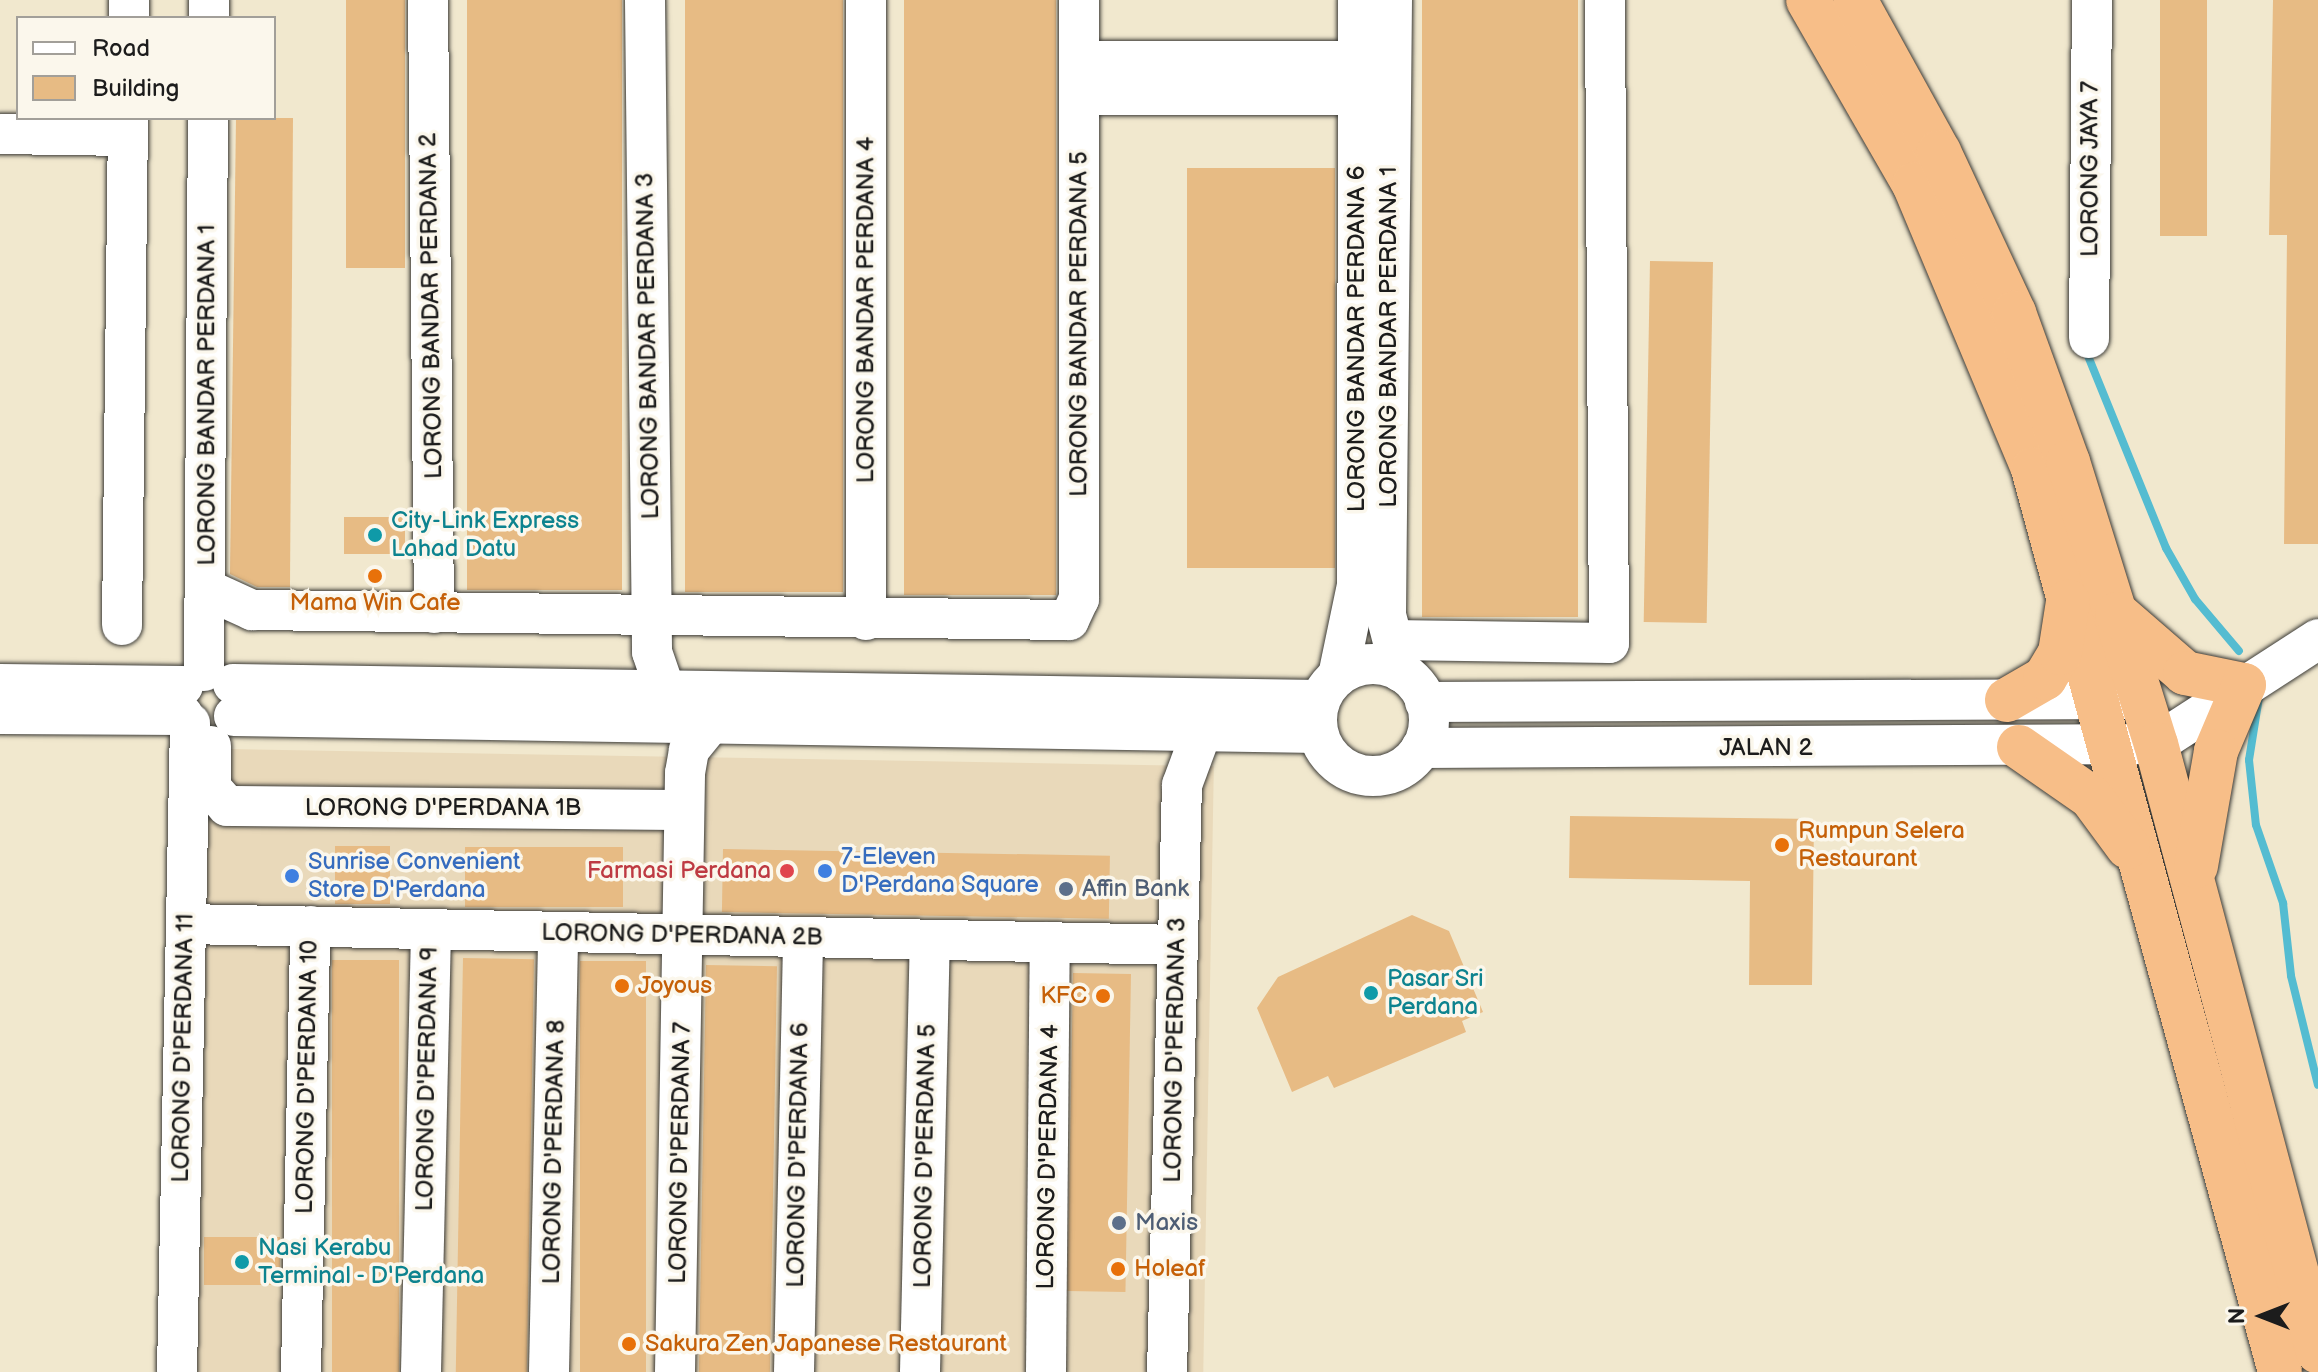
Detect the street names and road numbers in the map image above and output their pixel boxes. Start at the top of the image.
street label: LORONG JAYA 7 [2076,80,2104,258]
street label: LORONG BANDAR PERDANA 2 [414,133,448,479]
street label: LORONG BANDAR PERDANA 4 [852,137,880,483]
street label: LORONG BANDAR PERDANA 5 [1065,151,1093,497]
street label: LORONG BANDAR PERDANA 6 [1343,166,1371,512]
street label: LORONG BANDAR PERDANA 1 [1375,166,1403,508]
street label: LORONG BANDAR PERDANA 3 [631,172,665,520]
street label: LORONG BANDAR PERDANA 1 [193,224,221,566]
street label: JALAN 2 [1719,734,1813,762]
street label: LORONG D'PERDANA 1B [305,794,581,822]
street label: LORONG D'PERDANA 11 [166,913,200,1183]
street label: LORONG D'PERDANA 3 [1158,917,1192,1183]
street label: LORONG D'PERDANA 2B [541,918,823,952]
street label: LORONG D'PERDANA 10 [290,940,324,1214]
street label: LORONG D'PERDANA 9 [410,946,444,1212]
street label: LORONG D'PERDANA 8 [537,1019,571,1285]
street label: LORONG D'PERDANA 7 [663,1021,697,1285]
street label: LORONG D'PERDANA 6 [781,1022,815,1288]
street label: LORONG D'PERDANA 5 [908,1024,942,1288]
street label: LORONG D'PERDANA 4 [1031,1024,1065,1290]

